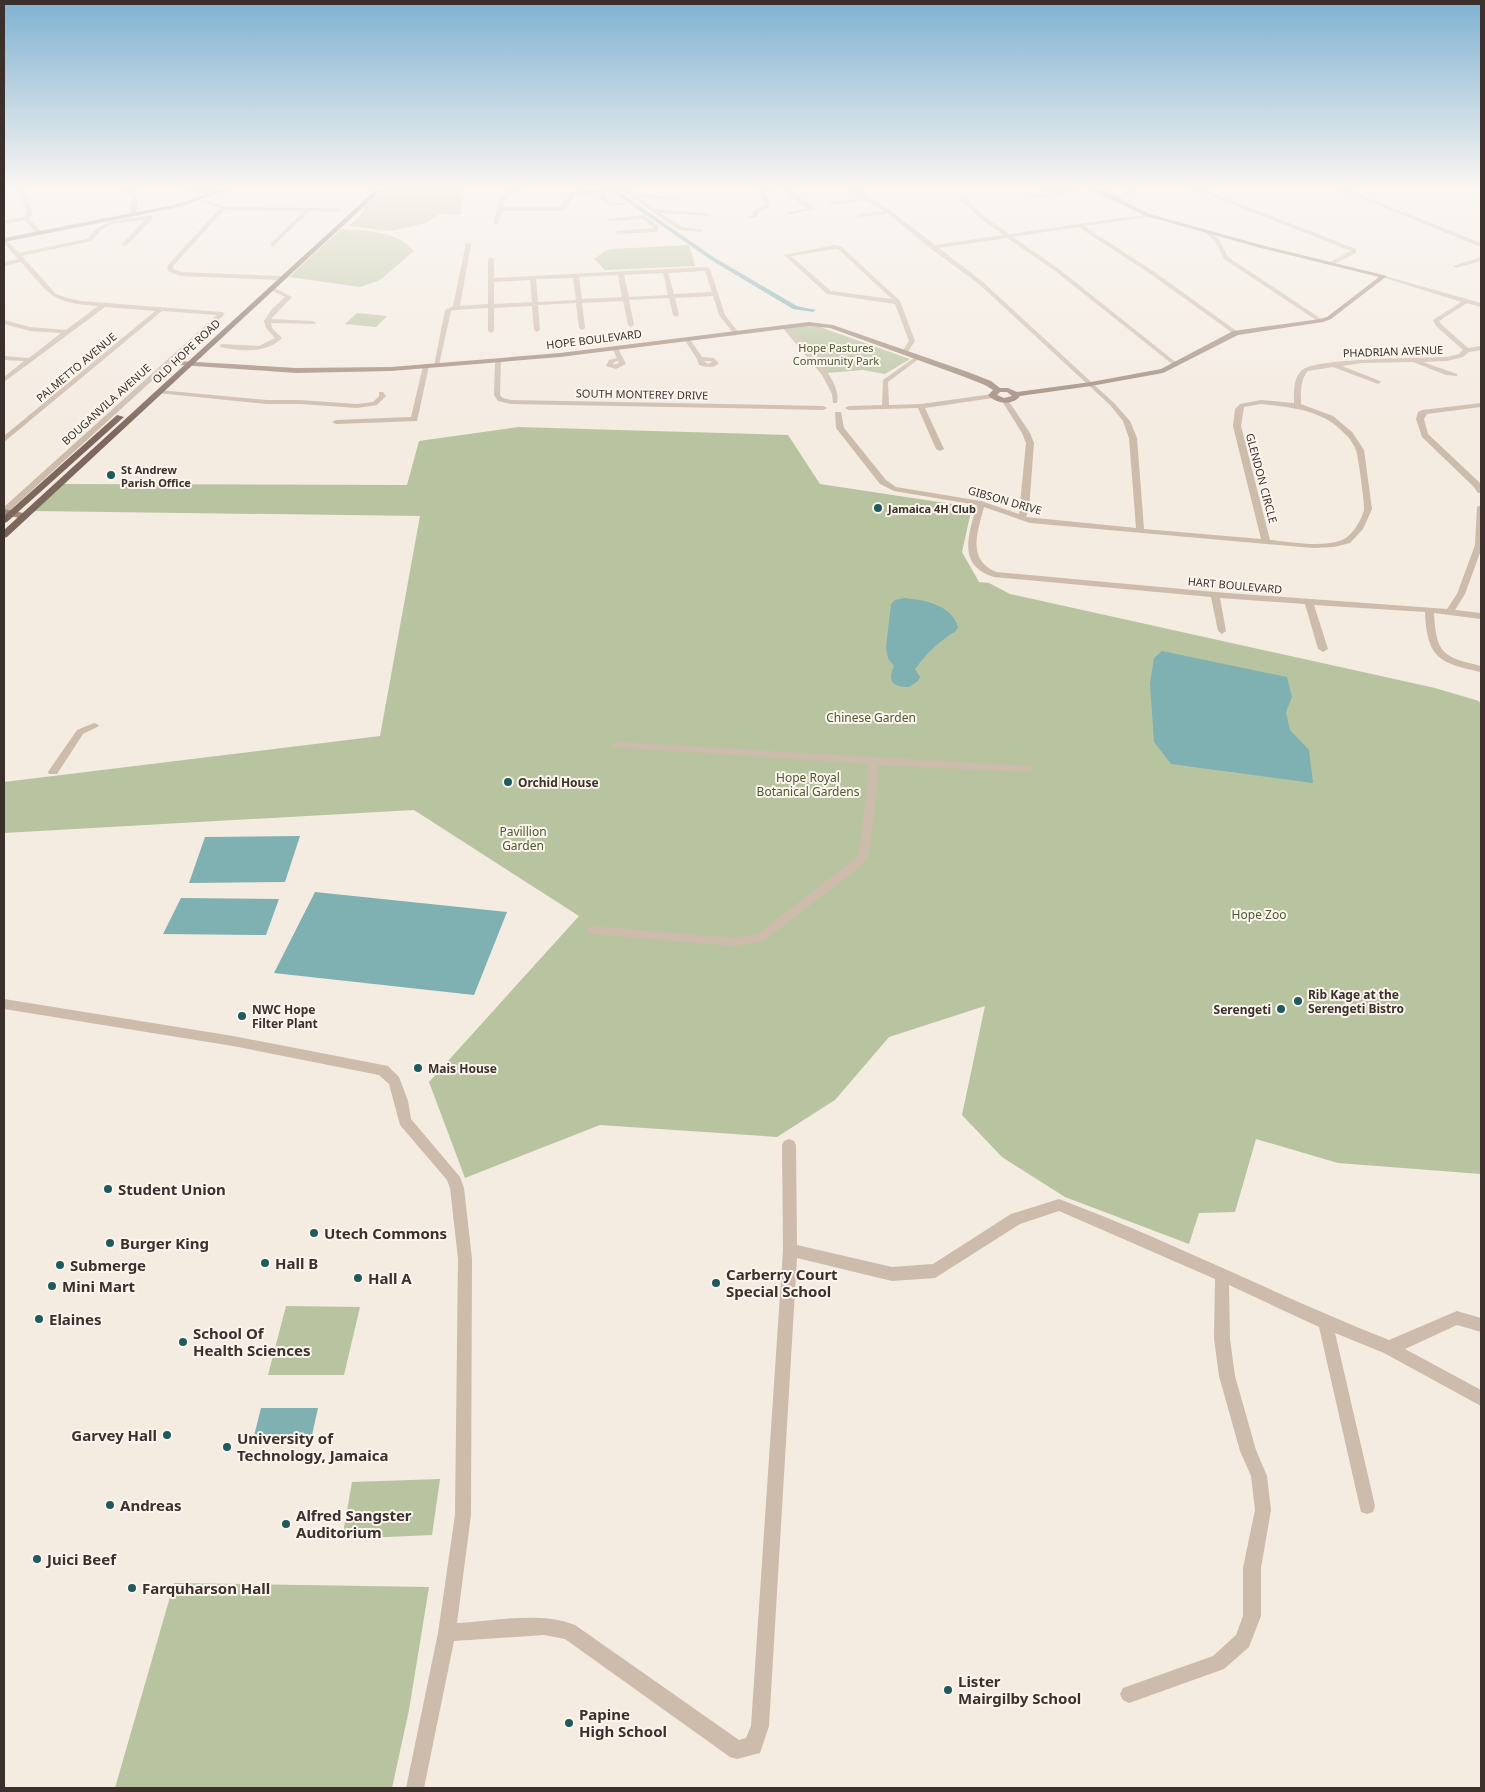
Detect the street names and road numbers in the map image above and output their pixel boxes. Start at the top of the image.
street label: OLD HOPE ROAD [149,316,223,386]
street label: HOPE BOULEVARD [545,326,643,352]
street label: PALMETTO AVENUE [33,329,119,405]
street label: PHADRIAN AVENUE [1343,342,1443,360]
street label: BOUGANVILA AVENUE [58,360,154,448]
street label: SOUTH MONTEREY DRIVE [576,385,708,403]
street label: GLENDON CIRCLE [1243,431,1281,525]
street label: GIBSON DRIVE [966,482,1044,518]
street label: HART BOULEVARD [1187,573,1283,597]

